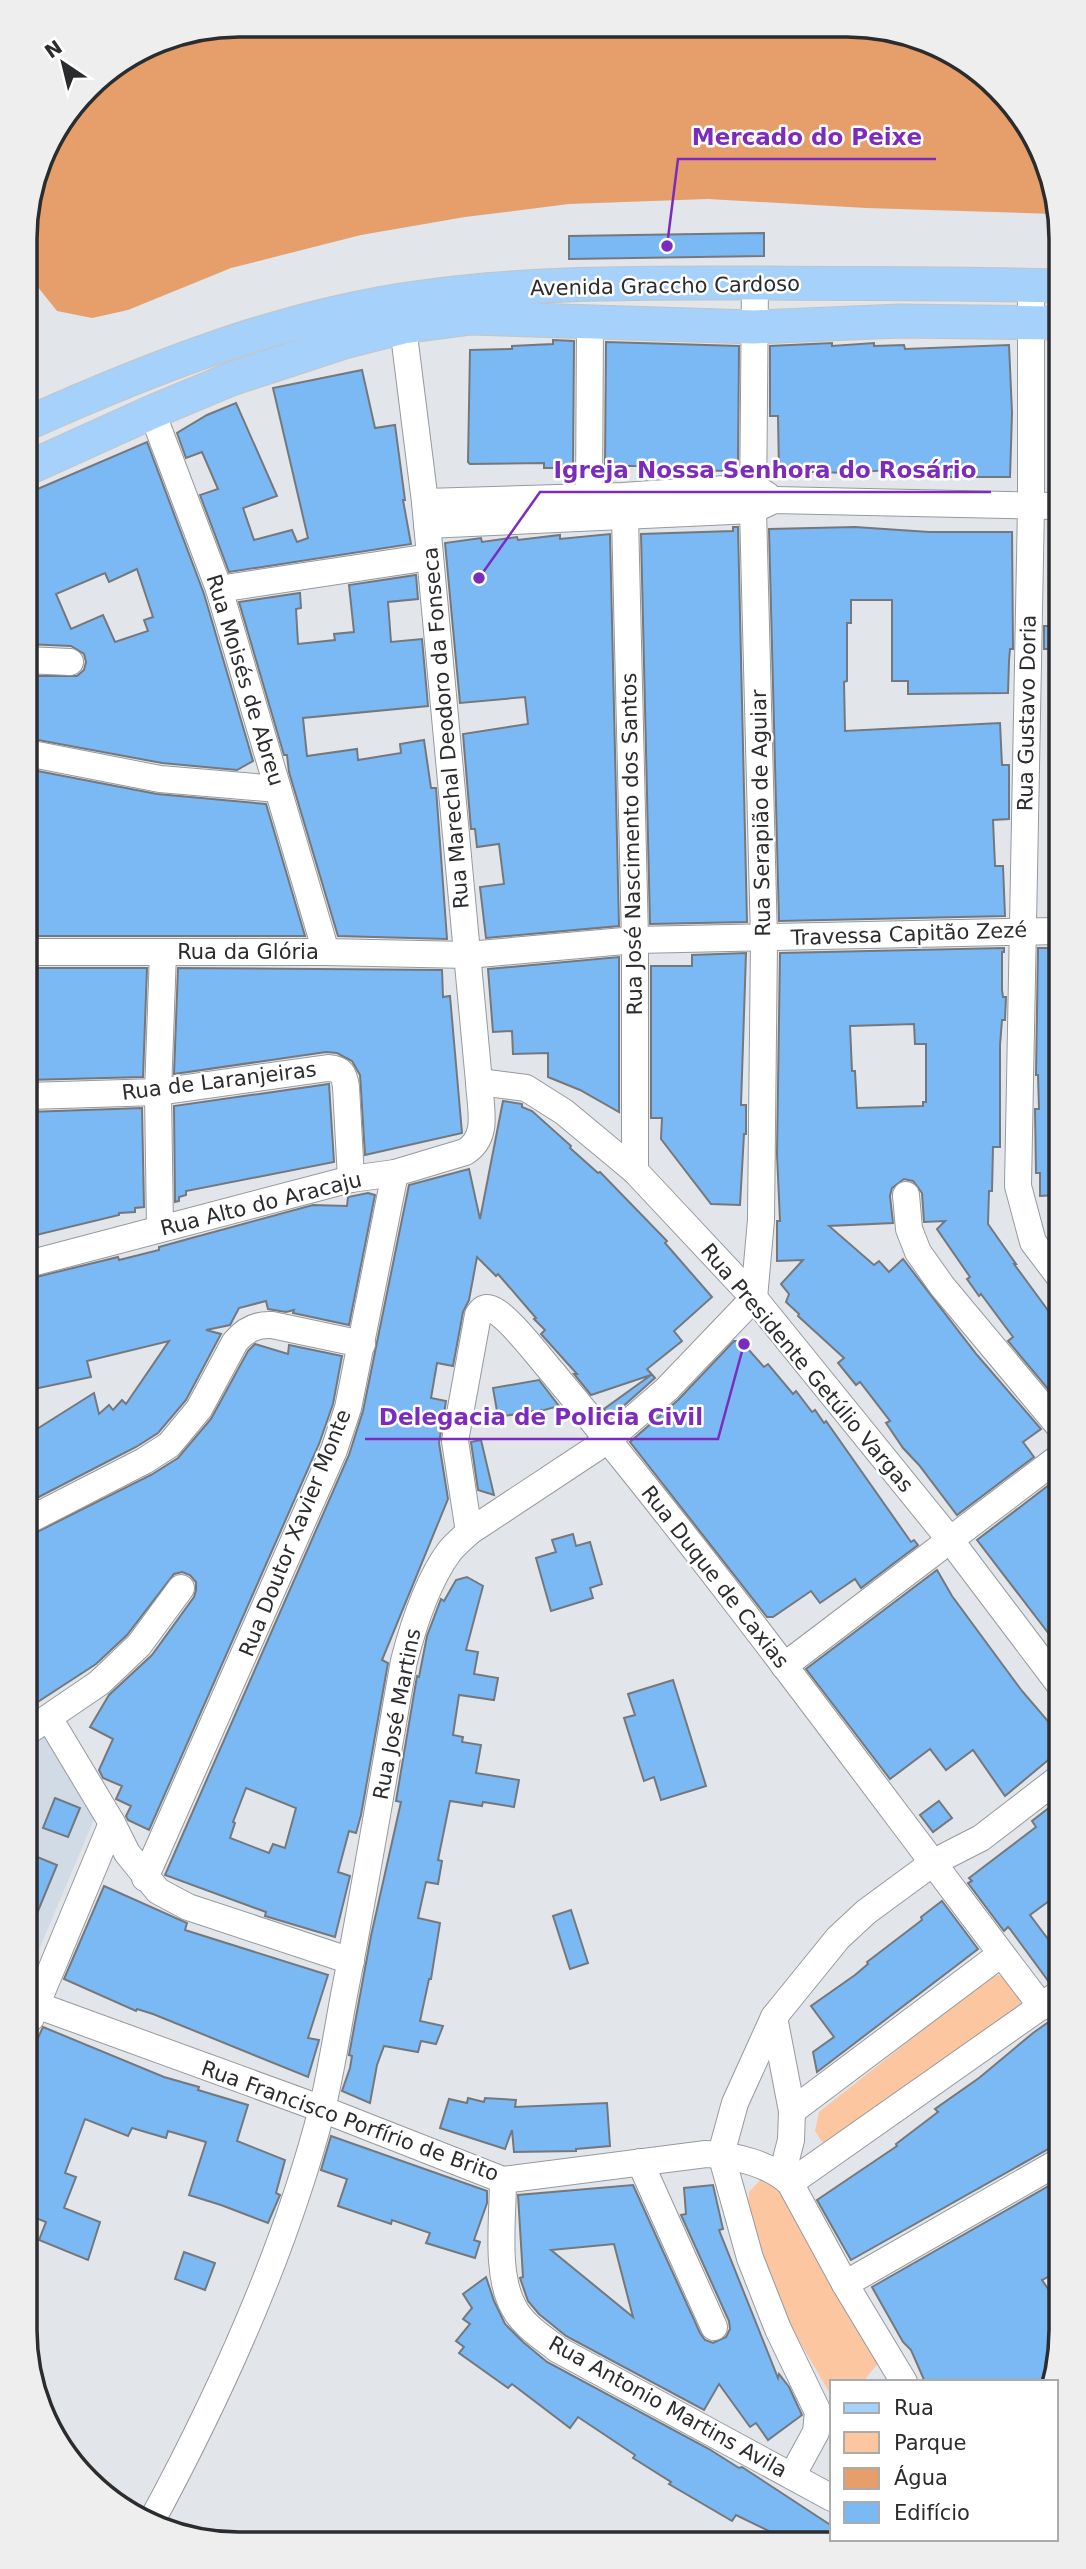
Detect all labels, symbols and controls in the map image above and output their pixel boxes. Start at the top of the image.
north arrow [28,28,98,98]
text: N [40,36,66,63]
callout: Mercado do Peixe [678,115,936,159]
text: Mercado do Peixe [692,124,922,150]
street label: Avenida Graccho Cardoso [530,272,800,300]
callout: Igreja Nossa Senhora do Rosário [540,448,991,492]
text: Igreja Nossa Senhora do Rosário [554,457,976,483]
street label: Rua Marechal Deodoro da Fonseca [418,546,474,910]
street label: Rua Moisés de Abreu [201,571,289,789]
street label: Rua Gustavo Doria [1013,615,1041,811]
street label: Rua José Nascimento dos Santos [617,672,647,1016]
street label: Rua Serapião de Aguiar [747,689,775,937]
street label: Travessa Capitão Zezé [789,918,1028,950]
street label: Rua da Glória [177,940,319,964]
street label: Rua de Laranjeiras [120,1057,318,1105]
street label: Rua Alto do Aracaju [158,1167,364,1241]
street label: Rua Presidente Getúlio Vargas [696,1239,918,1497]
callout: Delegacia de Policia Civil [365,1395,718,1439]
text: Delegacia de Policia Civil [379,1404,703,1430]
street label: Rua Doutor Xavier Monte [234,1406,356,1660]
street label: Rua Duque de Caxias [636,1481,794,1673]
street label: Rua José Martins [369,1626,425,1802]
street label: Rua Francisco Porfírio de Brito [198,2056,502,2186]
street label: Rua Antonio Martins Avila [545,2331,791,2483]
legend [830,2380,1058,2541]
text: Rua [894,2396,934,2420]
text: Parque [894,2431,966,2455]
text: Água [894,2465,948,2490]
text: Edifício [894,2501,970,2525]

